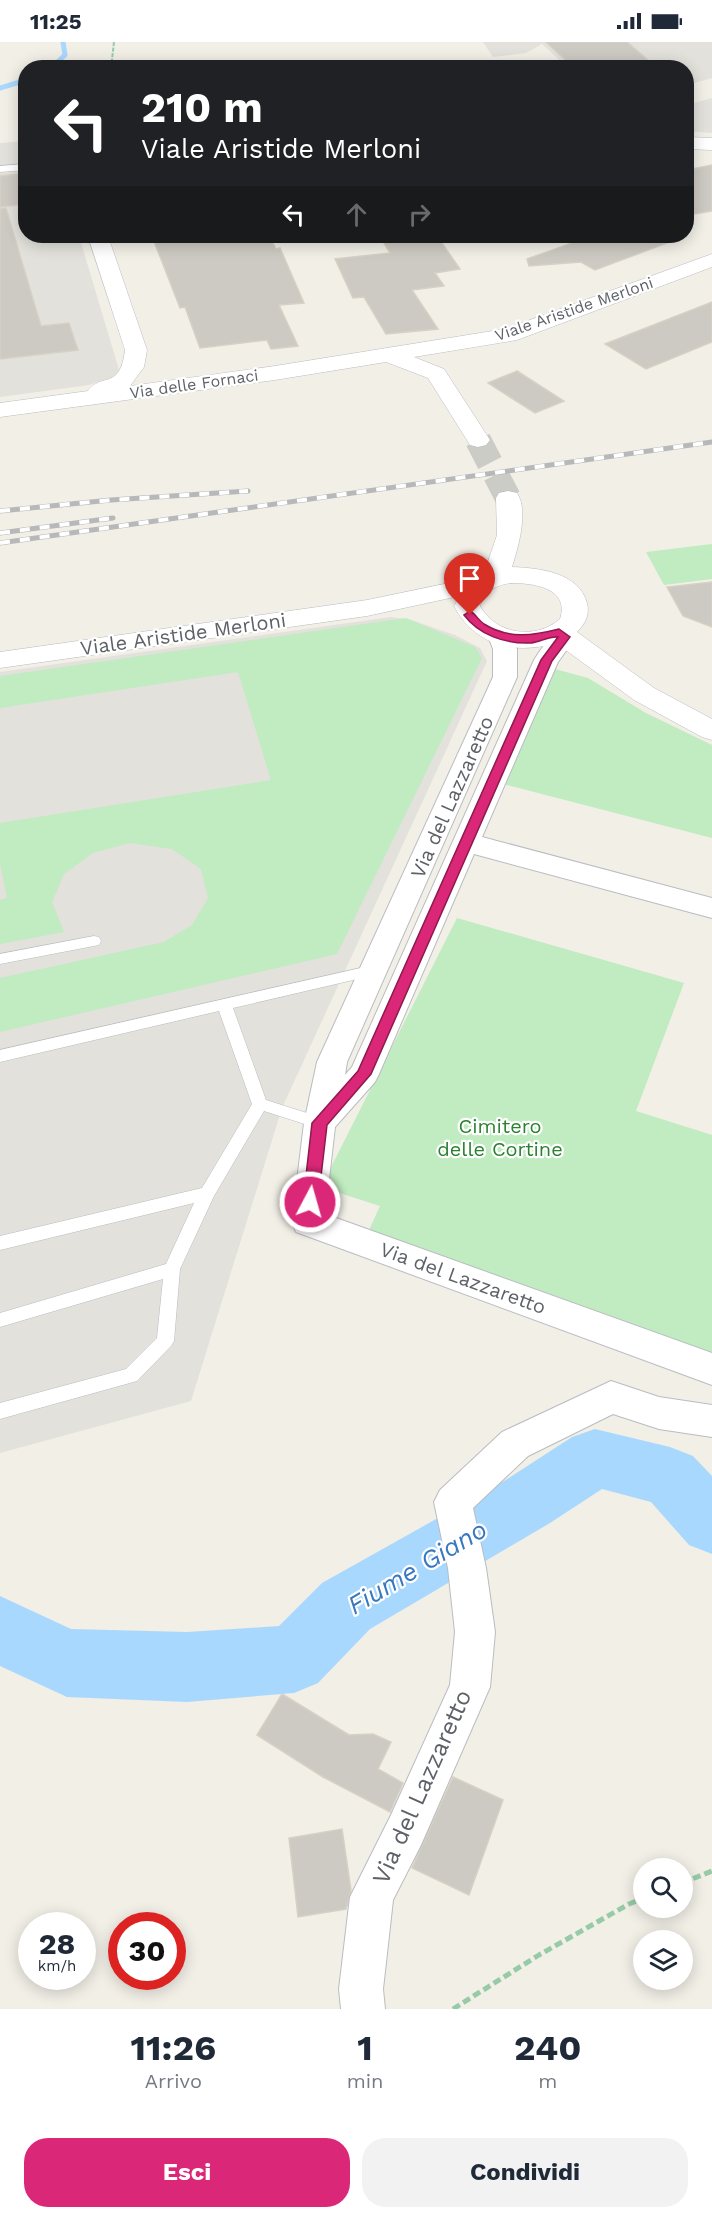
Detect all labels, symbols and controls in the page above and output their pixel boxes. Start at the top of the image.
text: 11:25 [30,9,82,34]
text: 210 m [141,83,263,132]
icon: left [42,84,120,162]
text: Viale Aristide Merloni [141,133,421,165]
icon: left [277,198,310,231]
icon: ahead [340,198,373,231]
icon: right [403,198,436,231]
street label: Viale Aristide Merloni [492,273,656,345]
street label: Via delle Fornaci [128,366,260,402]
pin [444,553,495,615]
icon: arrive [453,562,486,595]
street label: Viale Aristide Merloni [79,608,287,660]
street label: Via del Lazzaretto [405,712,499,882]
park label: Cimitero delle Cortine [437,1114,563,1161]
position arrow [278,1170,342,1234]
street label: Via del Lazzaretto [377,1237,549,1319]
water label: Fiume Giano [342,1514,492,1620]
street label: Via del Lazzaretto [367,1685,477,1889]
map controls [633,1858,693,1990]
button: search [633,1858,693,1918]
speed limit sign: 30 [108,1912,186,1990]
text: 28 [39,1926,75,1961]
button: layers [633,1930,693,1990]
text: km/h [38,1957,76,1975]
text: 11:26 [131,2027,216,2069]
text: 1 [357,2027,373,2069]
text: 240 [514,2027,581,2069]
text: Arrivo [145,2069,202,2093]
text: min [347,2069,383,2093]
text: m [538,2069,557,2093]
button: Esci [24,2138,350,2207]
button: Condividi [362,2138,688,2207]

